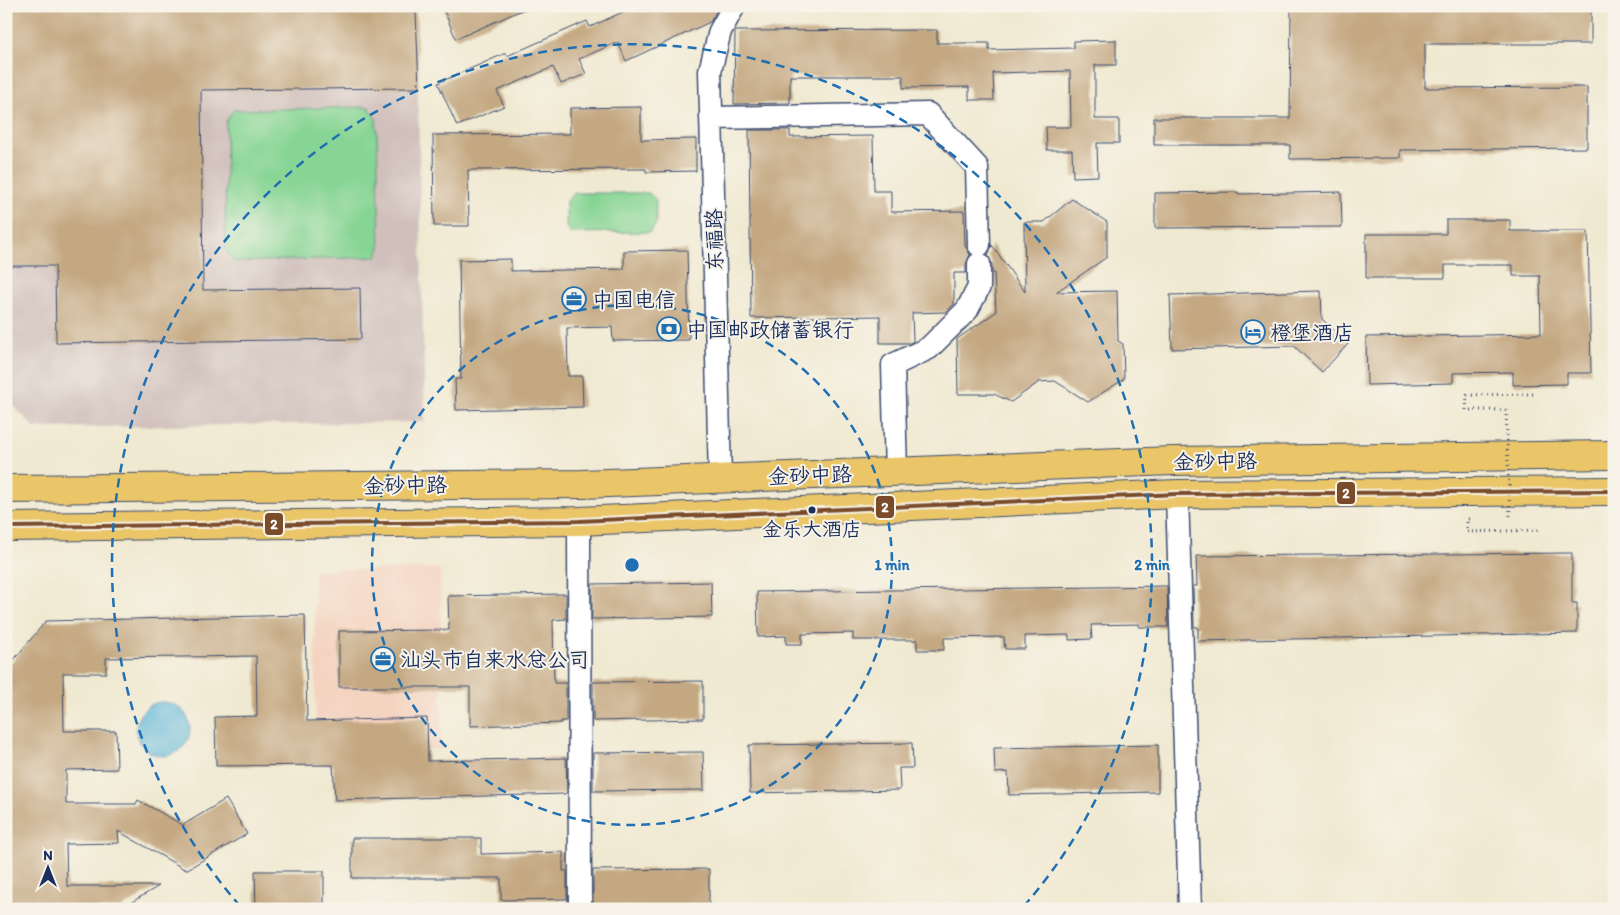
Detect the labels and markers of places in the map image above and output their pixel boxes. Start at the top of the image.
office icon: 中国电信 [561,286,587,312]
place label: 中国电信 [592,287,676,312]
bank icon: 中国邮政储蓄银行 [656,316,682,342]
place label: 中国邮政储蓄银行 [686,317,854,342]
hotel icon: 橙堡酒店 [1240,319,1266,345]
place label: 橙堡酒店 [1270,320,1354,345]
marker: 金乐大酒店 [807,505,817,515]
place label: 金乐大酒店 [762,517,862,541]
centre of rings [623,556,641,574]
office icon: 汕头市自来水总公司 [370,646,396,672]
place label: 汕头市自来水总公司 [400,647,589,672]

